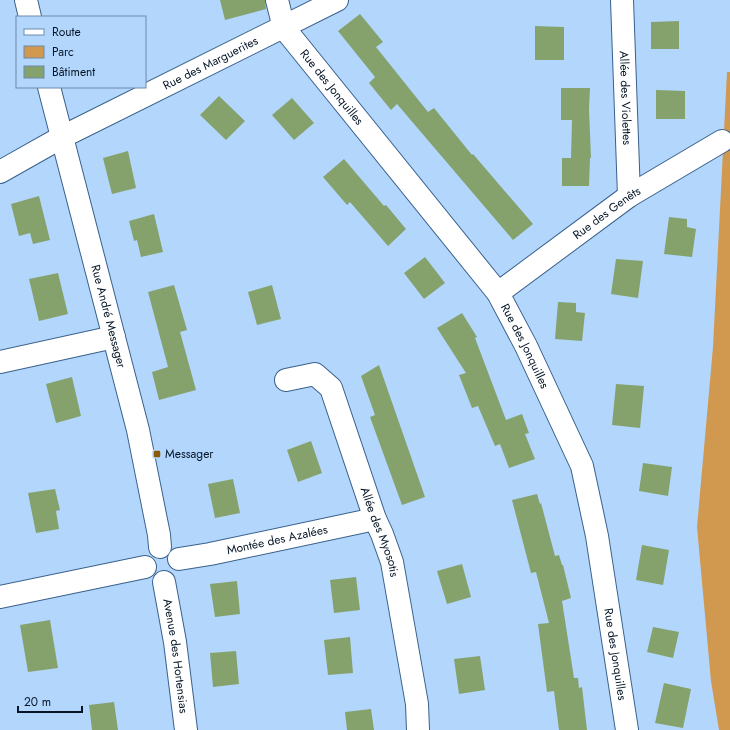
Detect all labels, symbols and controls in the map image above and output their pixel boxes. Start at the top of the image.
legend [16,16,146,88]
text: Route [52,23,81,41]
street label: Rue des Marguerites [160,32,261,94]
text: Parc [52,43,74,61]
street label: Rue des Jonquilles [296,45,368,129]
street label: Allée des Violettes [615,50,636,146]
text: Bâtiment [52,63,95,81]
street label: Rue des Genêts [569,182,644,244]
street label: Rue André Messager [86,263,131,371]
street label: Rue des Jonquilles [496,300,554,392]
place label: Messager [165,445,214,463]
marker: Messager [152,449,162,459]
street label: Allée des Myosotis [356,485,403,578]
street label: Montée des Azalées [225,520,329,559]
street label: Avenue des Hortensias [158,597,193,715]
street label: Rue des Jonquilles [599,607,631,702]
scale bar [18,688,82,714]
text: 20 m [24,693,51,711]

